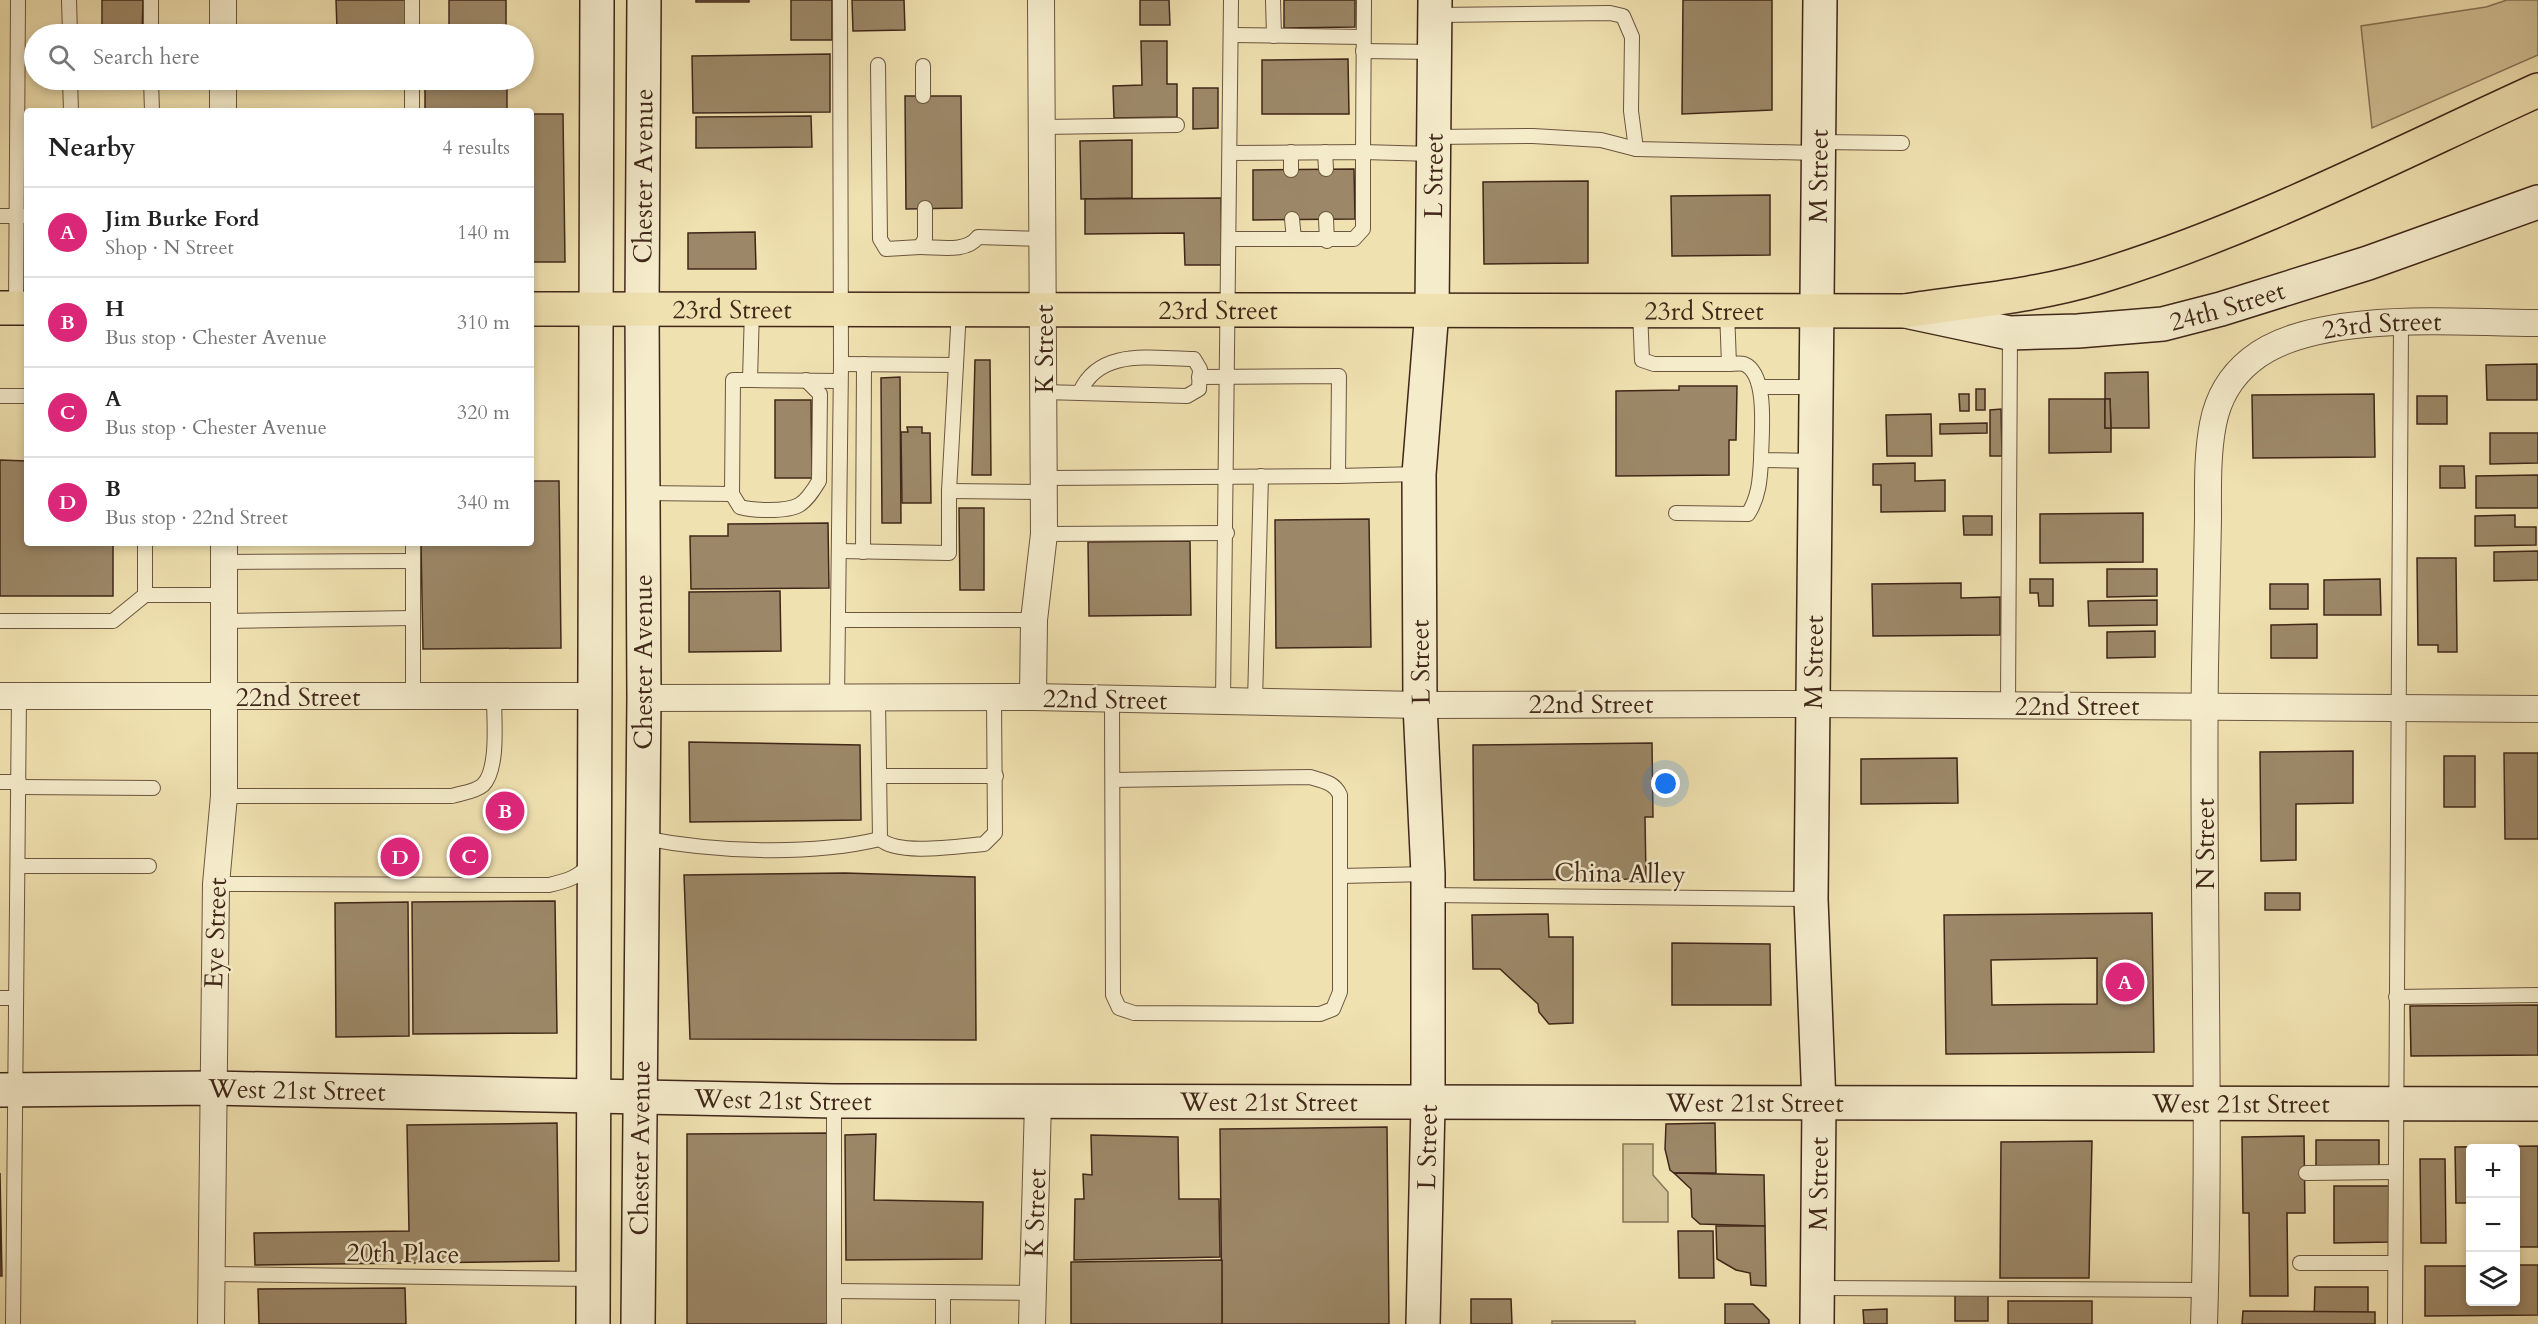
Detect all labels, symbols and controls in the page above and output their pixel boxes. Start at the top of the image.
search box [24,24,534,90]
icon: search [45,41,78,74]
text: Search here [93,42,200,72]
street label: Chester Avenue [625,88,661,264]
street label: M Street [1801,129,1837,223]
text: Nearby [48,130,136,165]
street label: L Street [1416,133,1452,219]
text: 4 results [442,134,510,161]
text: Jim Burke Ford [105,204,259,234]
text: A [60,219,75,246]
text: 140 m [457,219,510,246]
text: Shop · N Street [105,234,234,261]
street label: 24th Street [2166,273,2289,340]
street label: 23rd Street [672,292,792,327]
street label: 23rd Street [1158,293,1278,328]
text: H [105,294,124,324]
street label: 23rd Street [1644,294,1764,329]
street label: 23rd Street [2319,304,2441,348]
street label: K Street [1027,305,1062,393]
text: B [60,309,75,336]
text: 310 m [457,309,510,336]
text: Bus stop · Chester Avenue [105,324,327,351]
text: A [105,384,122,414]
text: C [60,399,75,426]
text: 320 m [457,399,510,426]
text: Bus stop · Chester Avenue [105,414,327,441]
text: B [105,474,121,504]
text: D [59,489,76,516]
text: 340 m [457,489,510,516]
text: Bus stop · 22nd Street [105,504,288,531]
street label: Chester Avenue [626,574,661,750]
street label: M Street [1796,615,1832,709]
street label: L Street [1402,619,1439,705]
street label: 22nd Street [236,680,360,715]
street label: 22nd Street [1042,681,1168,718]
street label: 22nd Street [1529,687,1653,722]
street label: 22nd Street [2015,689,2139,724]
your location [1651,769,1680,798]
pin: B [486,788,524,834]
street label: N Street [2188,798,2223,890]
pin: D [380,834,420,880]
pin: C [450,834,488,878]
street label: China Alley [1554,855,1686,892]
street label: Eye Street [196,877,235,989]
pin: A [2106,960,2144,1004]
street label: Chester Avenue [622,1060,659,1236]
street label: West 21st Street [207,1071,386,1110]
street label: West 21st Street [693,1081,872,1119]
street label: West 21st Street [1179,1085,1358,1120]
street label: West 21st Street [1665,1085,1844,1121]
street label: West 21st Street [2151,1086,2330,1122]
street label: L Street [1409,1104,1446,1190]
street label: M Street [1801,1137,1837,1231]
map controls [2466,1144,2520,1306]
button: + [2466,1144,2520,1198]
street label: K Street [1016,1168,1055,1258]
button: − [2466,1198,2520,1252]
street label: 20th Place [346,1235,460,1272]
button: layers [2466,1252,2520,1306]

